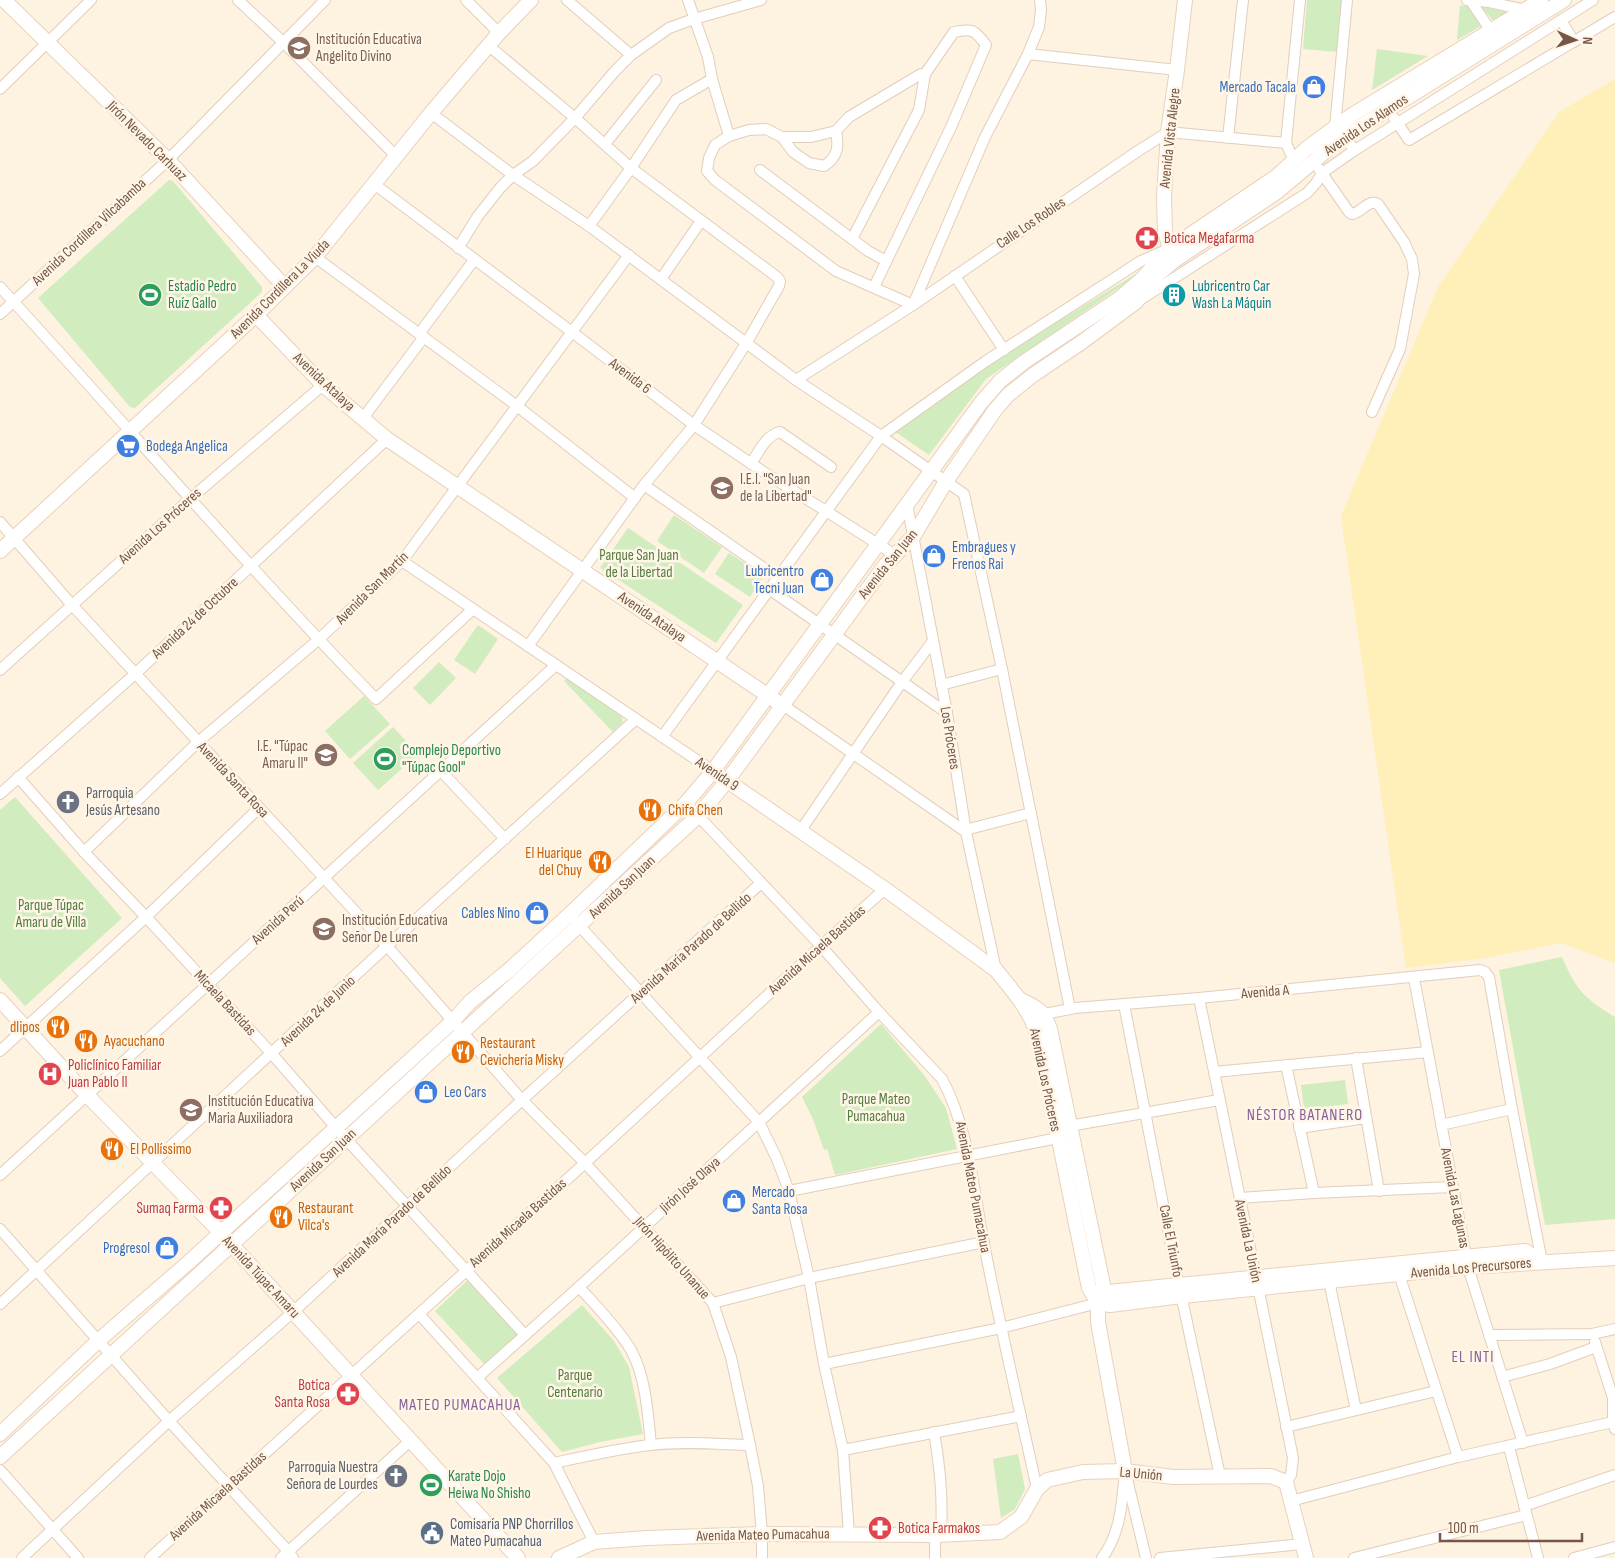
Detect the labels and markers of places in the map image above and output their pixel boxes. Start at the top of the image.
place label: Institución Educativa Angelito Divino [315,30,422,66]
school or university icon: Institución Educativa Angelito Divino [286,35,312,61]
shop icon: Mercado Tacala [1301,74,1327,100]
place label: Mercado Tacala [1220,78,1296,97]
pharmacy icon: Botica Megafarma [1134,225,1160,251]
place label: Botica Megafarma [1164,229,1255,248]
place label: Estadio Pedro Ruíz Gallo [168,277,236,313]
place label: Lubricentro Car Wash La Máquin [1192,277,1271,313]
sports icon: Estadio Pedro Ruíz Gallo [137,282,163,308]
building icon: Lubricentro Car Wash La Máquin [1161,282,1187,308]
supermarket icon: Bodega Angelica [115,433,141,459]
place label: Bodega Angelica [146,437,228,456]
place label: I.E.I. "San Juan de la Libertad" [740,470,812,506]
school or university icon: I.E.I. "San Juan de la Libertad" [709,475,735,501]
place label: Embragues y Frenos Rai [952,538,1016,574]
shop icon: Embragues y Frenos Rai [921,543,947,569]
place label: Lubricentro Tecni Juan [745,562,804,598]
shop icon: Lubricentro Tecni Juan [809,567,835,593]
place label: I.E. "Túpac Amaru II" [257,737,308,773]
place label: Complejo Deportivo "Túpac Gool" [402,741,501,777]
school or university icon: I.E. "Túpac Amaru II" [313,742,339,768]
sports icon: Complejo Deportivo "Túpac Gool" [372,746,398,772]
place label: Parroquia Jesús Artesano [85,784,160,820]
church icon: Parroquia Jesús Artesano [55,789,81,815]
restaurant icon: Chifa Chen [637,797,663,823]
place label: Chifa Chen [668,801,723,820]
place label: El Huarique del Chuy [525,844,582,880]
restaurant icon: El Huarique del Chuy [587,849,613,875]
shop icon: Cables Nino [524,900,550,926]
place label: Cables Nino [461,904,520,923]
place label: Institución Educativa Señor De Luren [342,911,448,947]
school or university icon: Institución Educativa Señor De Luren [311,916,337,942]
restaurant icon: dlipos [45,1014,71,1040]
place label: dlipos [10,1018,40,1037]
restaurant icon: Ayacuchano [73,1028,99,1054]
place label: Ayacuchano [103,1032,165,1051]
place label: Restaurant Cevichería Misky [480,1034,564,1070]
restaurant icon: Restaurant Cevichería Misky [450,1039,476,1065]
place label: Policlínico Familiar Juan Pablo II [67,1056,162,1092]
hospital icon: Policlínico Familiar Juan Pablo II [37,1061,63,1087]
shop icon: Leo Cars [413,1079,439,1105]
place label: Leo Cars [444,1083,486,1102]
place label: Institución Educativa Maria Auxiliadora [208,1092,314,1128]
school or university icon: Institución Educativa Maria Auxiliadora [178,1097,204,1123]
restaurant icon: El Pollíssimo [99,1136,125,1162]
place label: El Pollíssimo [130,1140,192,1159]
place label: Mercado Santa Rosa [752,1183,808,1219]
shop icon: Mercado Santa Rosa [721,1188,747,1214]
pharmacy icon: Sumaq Farma [208,1195,234,1221]
place label: Sumaq Farma [136,1199,204,1218]
place label: Restaurant Vilca's [298,1199,354,1235]
restaurant icon: Restaurant Vilca's [268,1204,294,1230]
shop icon: Progresol [154,1235,180,1261]
place label: Progresol [103,1239,150,1258]
place label: Botica Santa Rosa [275,1376,330,1412]
pharmacy icon: Botica Santa Rosa [335,1381,361,1407]
place label: Parroquia Nuestra Señora de Lourdes [286,1458,378,1494]
church icon: Parroquia Nuestra Señora de Lourdes [383,1463,409,1489]
place label: Karate Dojo Heiwa No Shisho [448,1467,531,1503]
sports icon: Karate Dojo Heiwa No Shisho [418,1472,444,1498]
place label: Comisaría PNP Chorrillos Mateo Pumacahua [450,1515,573,1551]
pharmacy icon: Botica Farmakos [867,1515,893,1541]
place label: Botica Farmakos [898,1519,980,1538]
public building icon: Comisaría PNP Chorrillos Mateo Pumacahua [419,1520,445,1546]

